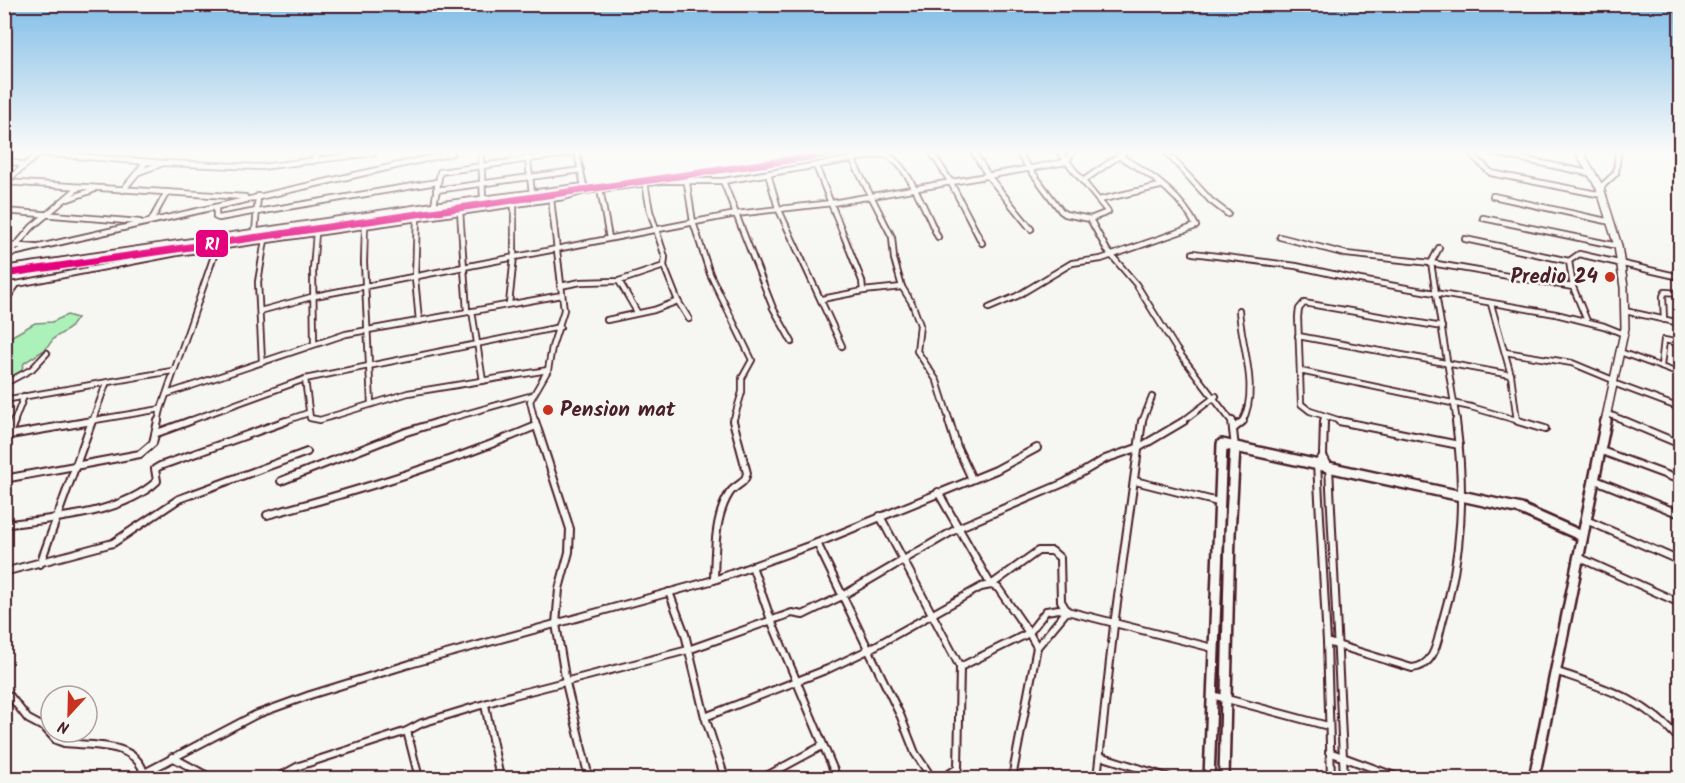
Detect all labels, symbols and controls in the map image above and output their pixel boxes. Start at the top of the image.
line badge: R1 [195,229,229,258]
text: R1 [205,233,219,258]
place label: Predio 24 [1510,261,1599,294]
marker: Predio 24 [1603,270,1617,284]
place label: Pension mat [560,394,676,427]
marker: Pension mat [541,403,555,417]
north arrow [39,684,99,744]
text: N [55,713,73,740]

